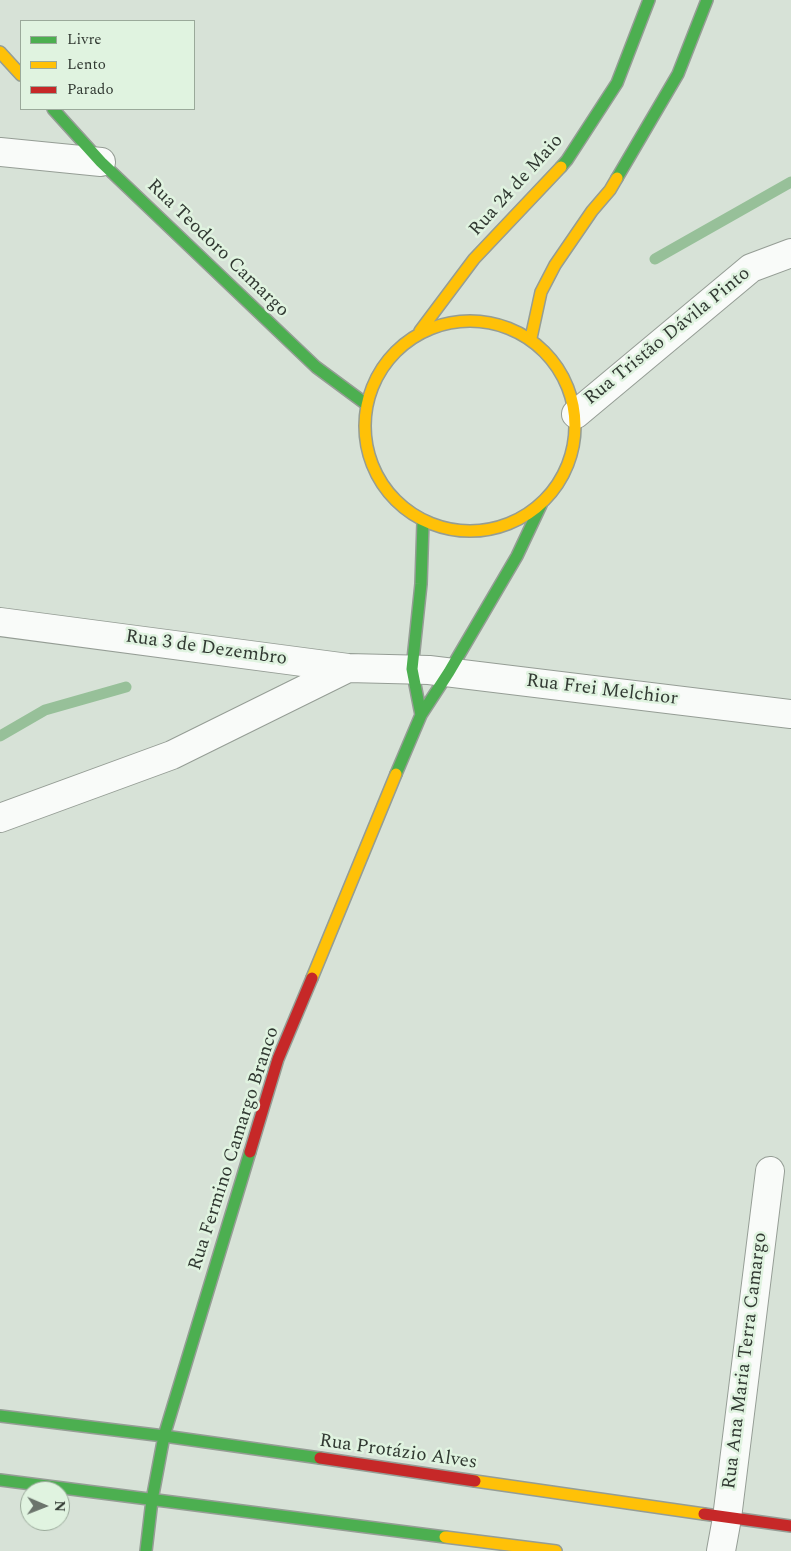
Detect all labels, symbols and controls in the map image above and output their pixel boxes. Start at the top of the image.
legend [20,20,195,110]
text: Livre [67,28,102,51]
text: Lento [67,53,106,76]
text: Parado [67,78,114,101]
street label: Rua 24 de Maio [465,130,569,242]
street label: Rua Teodoro Camargo [141,175,293,323]
street label: Rua Tristão Dávila Pinto [580,263,756,411]
street label: Rua 3 de Dezembro [124,626,288,672]
street label: Rua Frei Melchior [525,670,679,712]
street label: Rua Fermino Camargo Branco [185,1024,285,1274]
street label: Rua Ana Maria Terra Camargo [719,1231,773,1491]
street label: Rua Protázio Alves [318,1431,478,1475]
north arrow [20,1481,70,1531]
text: N [49,1500,70,1512]

